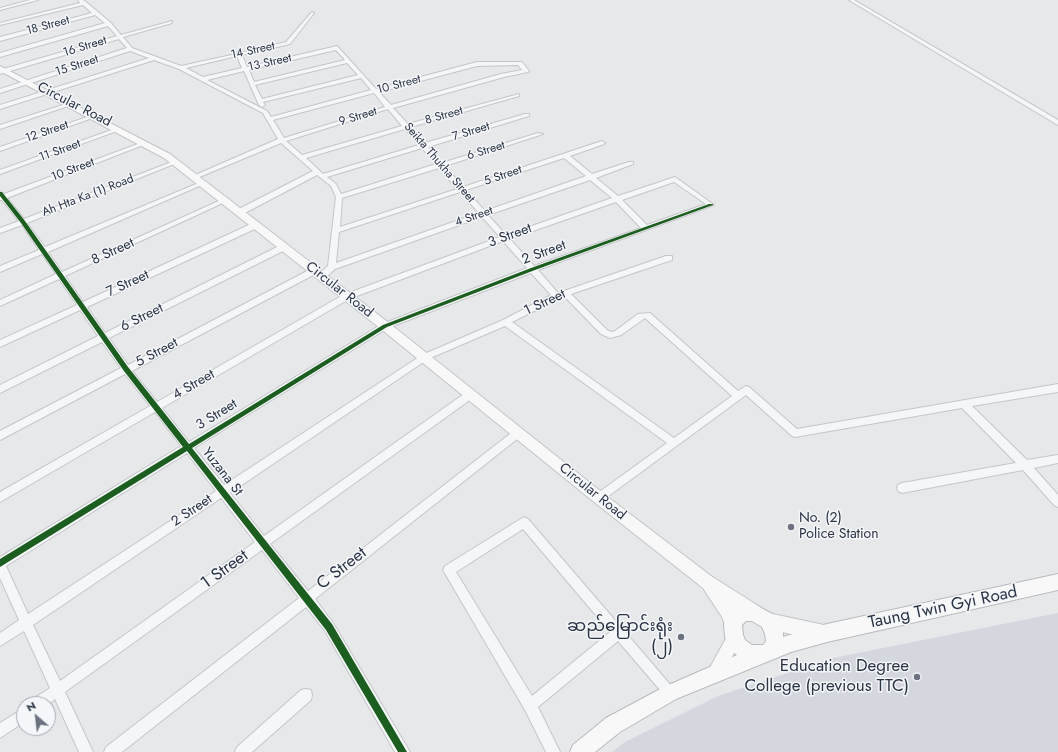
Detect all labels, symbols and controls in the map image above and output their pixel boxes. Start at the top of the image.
street label: 18 Street [25,13,71,39]
street label: 16 Street [62,34,108,60]
street label: 14 Street [230,39,276,63]
street label: 13 Street [247,51,293,75]
street label: 15 Street [54,52,100,80]
street label: 10 Street [375,72,423,98]
street label: Circular Road [34,79,114,131]
street label: 9 Street [337,104,379,130]
street label: 8 Street [423,104,465,128]
street label: 12 Street [24,118,70,146]
street label: 7 Street [450,119,492,145]
street label: Seikta Thukha Street [400,120,478,206]
street label: 11 Street [37,137,83,165]
street label: 6 Street [465,138,507,164]
street label: 10 Street [49,155,97,185]
street label: 5 Street [482,163,524,189]
street label: Ah Hta Ka (1) Road [40,172,136,220]
street label: 4 Street [453,204,495,230]
street label: 3 Street [486,220,534,252]
street label: 8 Street [89,235,137,269]
street label: 2 Street [520,237,568,269]
street label: Circular Road [302,258,376,322]
street label: 7 Street [104,267,152,301]
street label: 1 Street [522,286,568,320]
street label: 6 Street [118,300,166,336]
street label: 5 Street [133,335,181,371]
street label: 4 Street [170,366,218,404]
street label: 3 Street [193,396,241,434]
street label: Yuzana St [198,445,246,499]
street label: Circular Road [555,460,629,524]
street label: 2 Street [168,491,216,531]
place label: No. (2) Police Station [799,511,879,544]
marker: No. (2) Police Station [786,522,796,532]
street label: C Street [313,543,371,595]
street label: 1 Street [197,546,253,594]
street label: Taung Twin Gyi Road [867,582,1019,634]
place label: ဆည်မြောင်းရုံး (၂) [567,617,673,657]
marker: ဆည်မြောင်းရုံး (၂) [676,632,686,642]
place label: Education Degree College (previous TTC) [744,657,909,697]
marker: Education Degree College (previous TTC) [912,672,922,682]
north arrow [16,696,56,736]
text: N [23,697,38,715]

